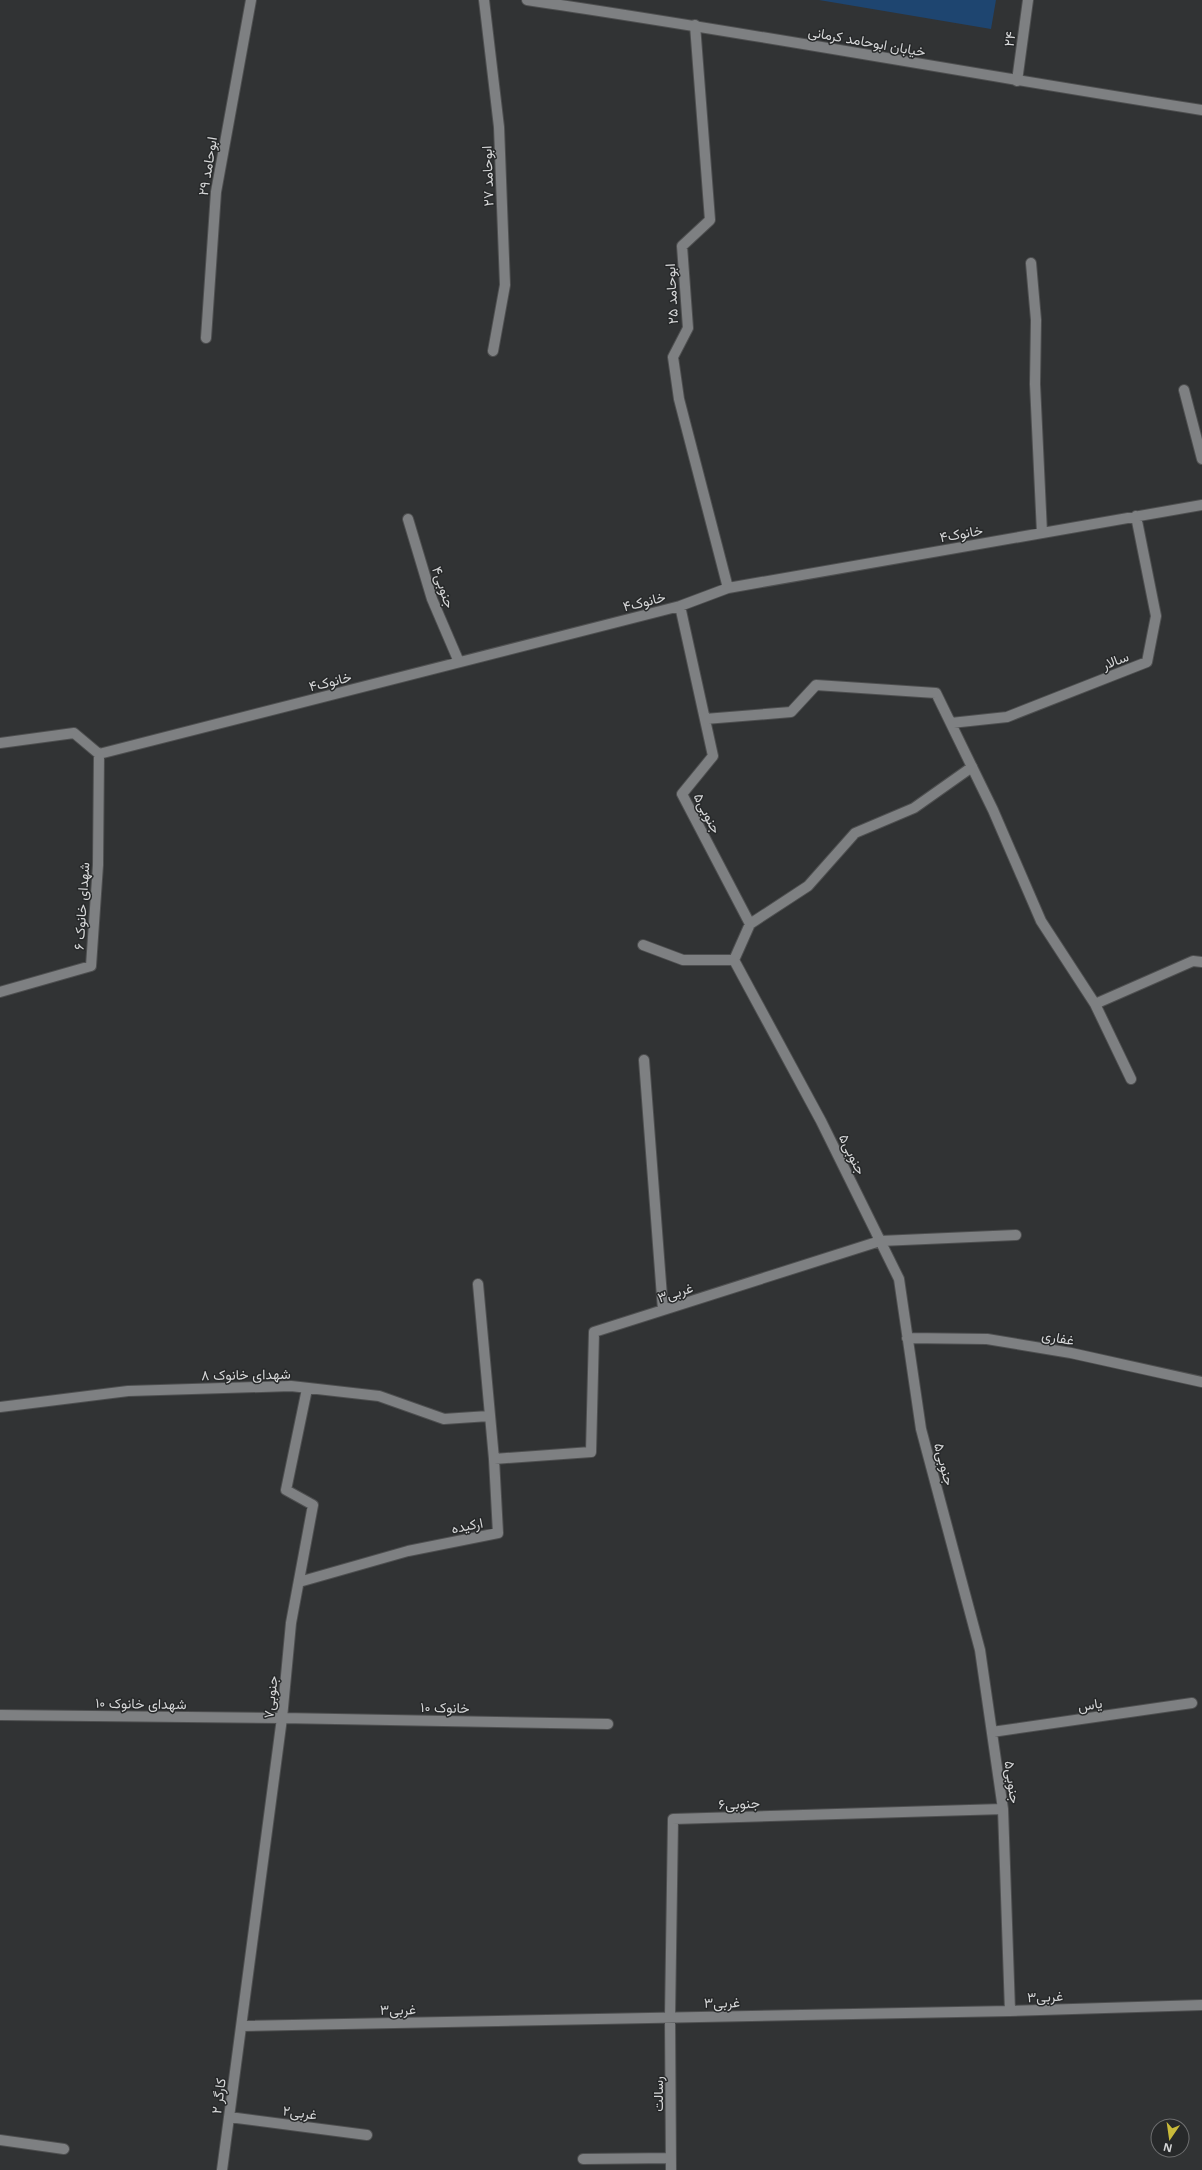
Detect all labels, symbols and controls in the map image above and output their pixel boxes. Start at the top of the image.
street label: خیابان ابوحامد کرمانی [807,21,927,61]
street label: ۲۴ [999,30,1019,48]
street label: ابوحامد ۲۹ [193,135,221,197]
street label: ابوحامد ۲۷ [476,145,498,207]
street label: ابوحامد ۲۵ [660,263,682,325]
street label: خانوک۴ [938,520,984,546]
street label: جنوبی۴ [428,564,460,610]
street label: خانوک۴ [621,587,667,615]
street label: سالار [1098,646,1131,674]
street label: خانوک۴ [307,667,353,695]
street label: جنوبی۵ [690,789,726,837]
street label: شهدای خانوک ۶ [68,861,94,951]
street label: جنوبی۵ [835,1130,871,1178]
street label: غربی۳ [655,1277,695,1307]
street label: غفاری [1040,1325,1076,1349]
street label: شهدای خانوک ۸ [201,1364,291,1384]
street label: جنوبی۵ [930,1441,960,1487]
street label: ارکیده [449,1513,485,1537]
street label: جنوبی۷ [258,1675,282,1719]
street label: شهدای خانوک ۱۰ [95,1693,187,1713]
street label: یاس [1077,1693,1103,1715]
street label: خانوک ۱۰ [420,1697,470,1717]
street label: جنوبی۵ [1001,1759,1025,1805]
street label: جنوبی۶ [718,1793,760,1813]
street label: غربی۳ [1027,1986,1063,2006]
street label: غربی۳ [704,1992,740,2012]
street label: غربی۳ [380,1999,416,2019]
street label: رسالت [648,2076,667,2112]
street label: کارگر ۲ [206,2077,230,2115]
street label: غربی۲ [282,2100,318,2124]
north arrow [1150,2118,1190,2158]
text: N [1162,2140,1174,2157]

